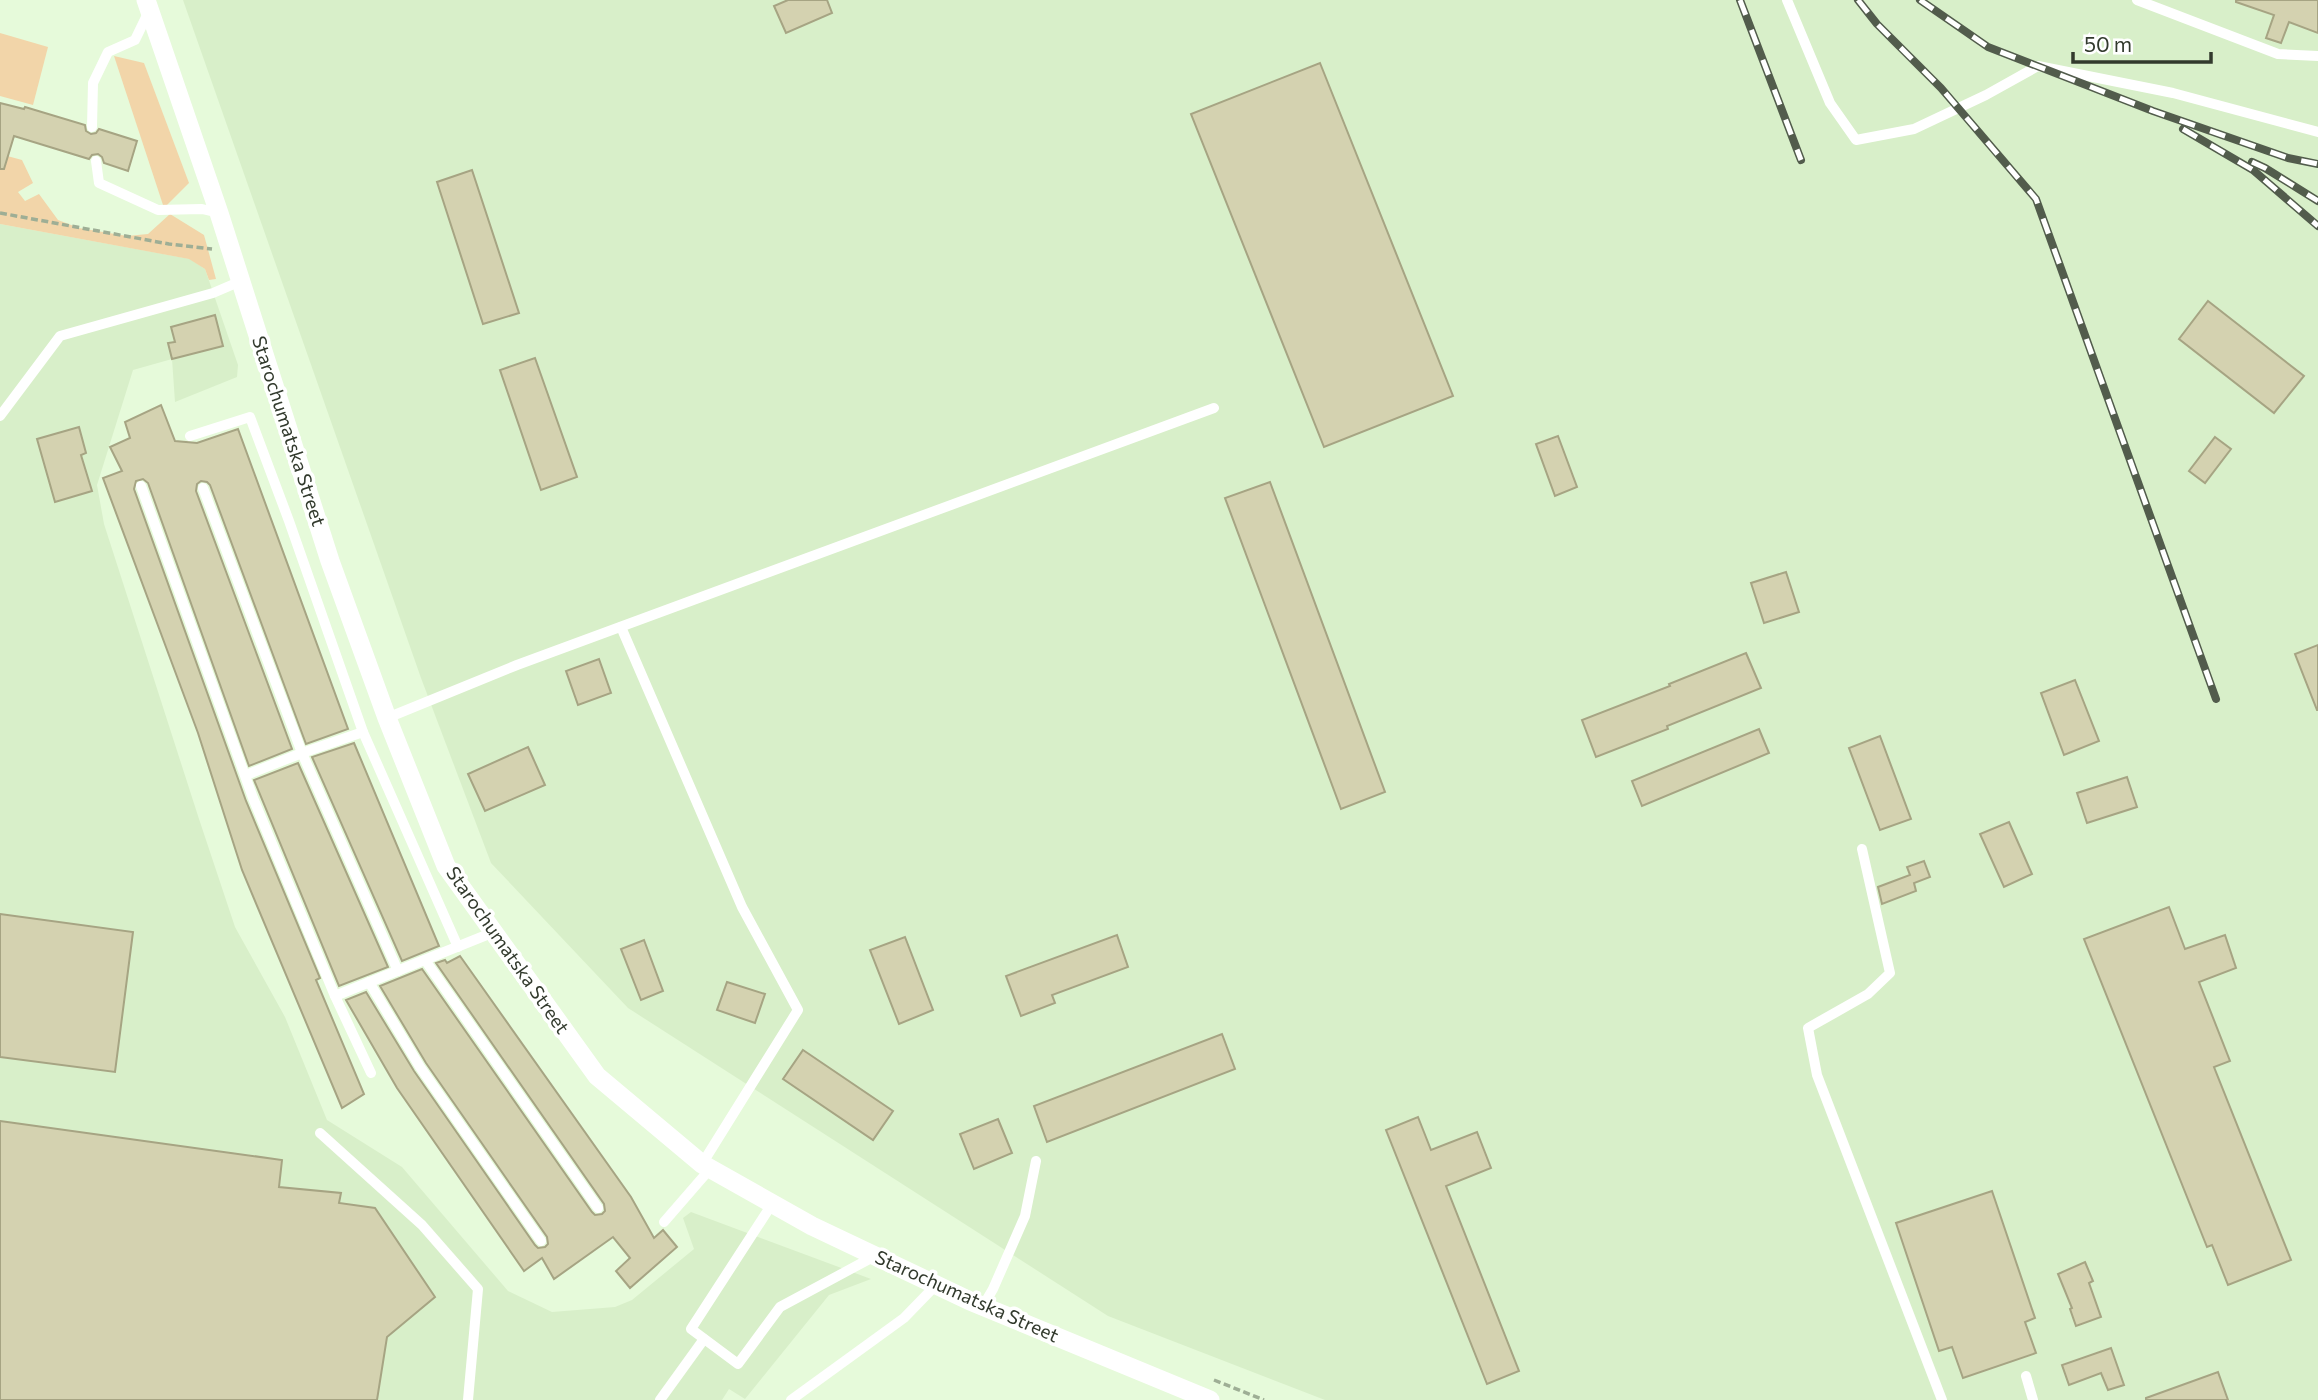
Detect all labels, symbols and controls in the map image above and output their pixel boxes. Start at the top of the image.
scale bar [2073,21,2211,65]
text: 50 m [2084,31,2132,56]
street label: Starochumatska Street [248,333,331,529]
street label: Starochumatska Street [442,862,575,1038]
street label: Starochumatska Street [872,1245,1063,1347]

